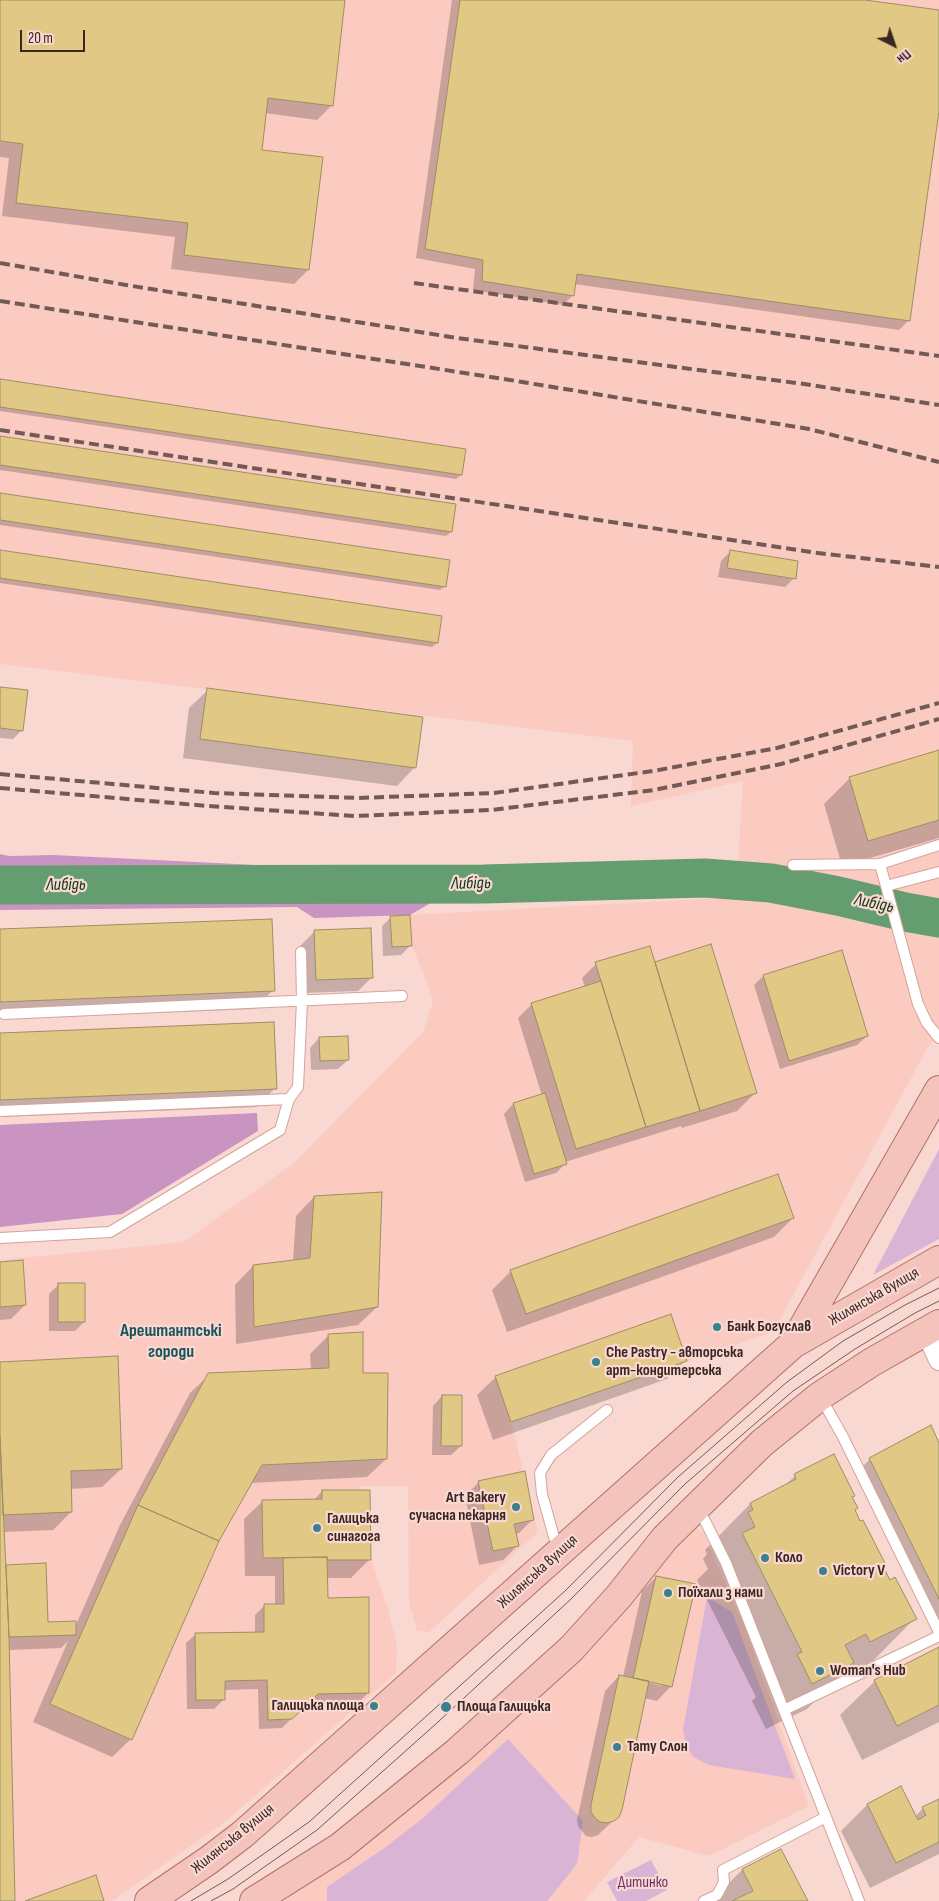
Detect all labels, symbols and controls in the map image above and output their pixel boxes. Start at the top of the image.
scale bar [22,20,88,52]
north arrow [869,20,919,70]
text: 20 m [28,29,53,48]
text: Пн [893,46,915,68]
water label: Либідь [451,873,491,895]
water label: Либідь [46,874,86,896]
water label: Либідь [852,889,896,919]
street label: Жилянська вулиця [825,1263,923,1331]
place label: Банк Богуслав [727,1317,811,1337]
district label: Арештантські городи [120,1320,222,1362]
marker: Банк Богуслав [711,1321,723,1333]
place label: Che Pastry - авторська арт-кондитерська [606,1343,743,1381]
marker: Che Pastry - авторська арт-кондитерська [590,1356,602,1368]
place label: Art Bakery сучасна пекарня [409,1488,506,1526]
marker: Art Bakery сучасна пекарня [510,1501,522,1513]
place label: Галицька синагога [327,1509,380,1547]
marker: Галицька синагога [311,1522,323,1534]
street label: Жилянська вулиця [494,1531,582,1613]
place label: Коло [775,1548,803,1568]
marker: Коло [759,1552,771,1564]
place label: Victory V [833,1561,885,1581]
marker: Victory V [817,1565,829,1577]
place label: Поїхали з нами [678,1583,763,1603]
marker: Поїхали з нами [662,1587,674,1599]
place label: Woman's Hub [830,1661,906,1681]
marker: Woman's Hub [814,1665,826,1677]
place label: Галицька площа [272,1696,364,1716]
place label: Площа Галицька [457,1697,551,1717]
marker: Галицька площа [368,1700,380,1712]
marker: Площа Галицька [439,1700,453,1714]
place label: Тату Слон [627,1737,688,1757]
marker: Тату Слон [611,1741,623,1753]
street label: Жилянська вулиця [188,1800,278,1878]
park label: Дитинко [618,1873,668,1893]

